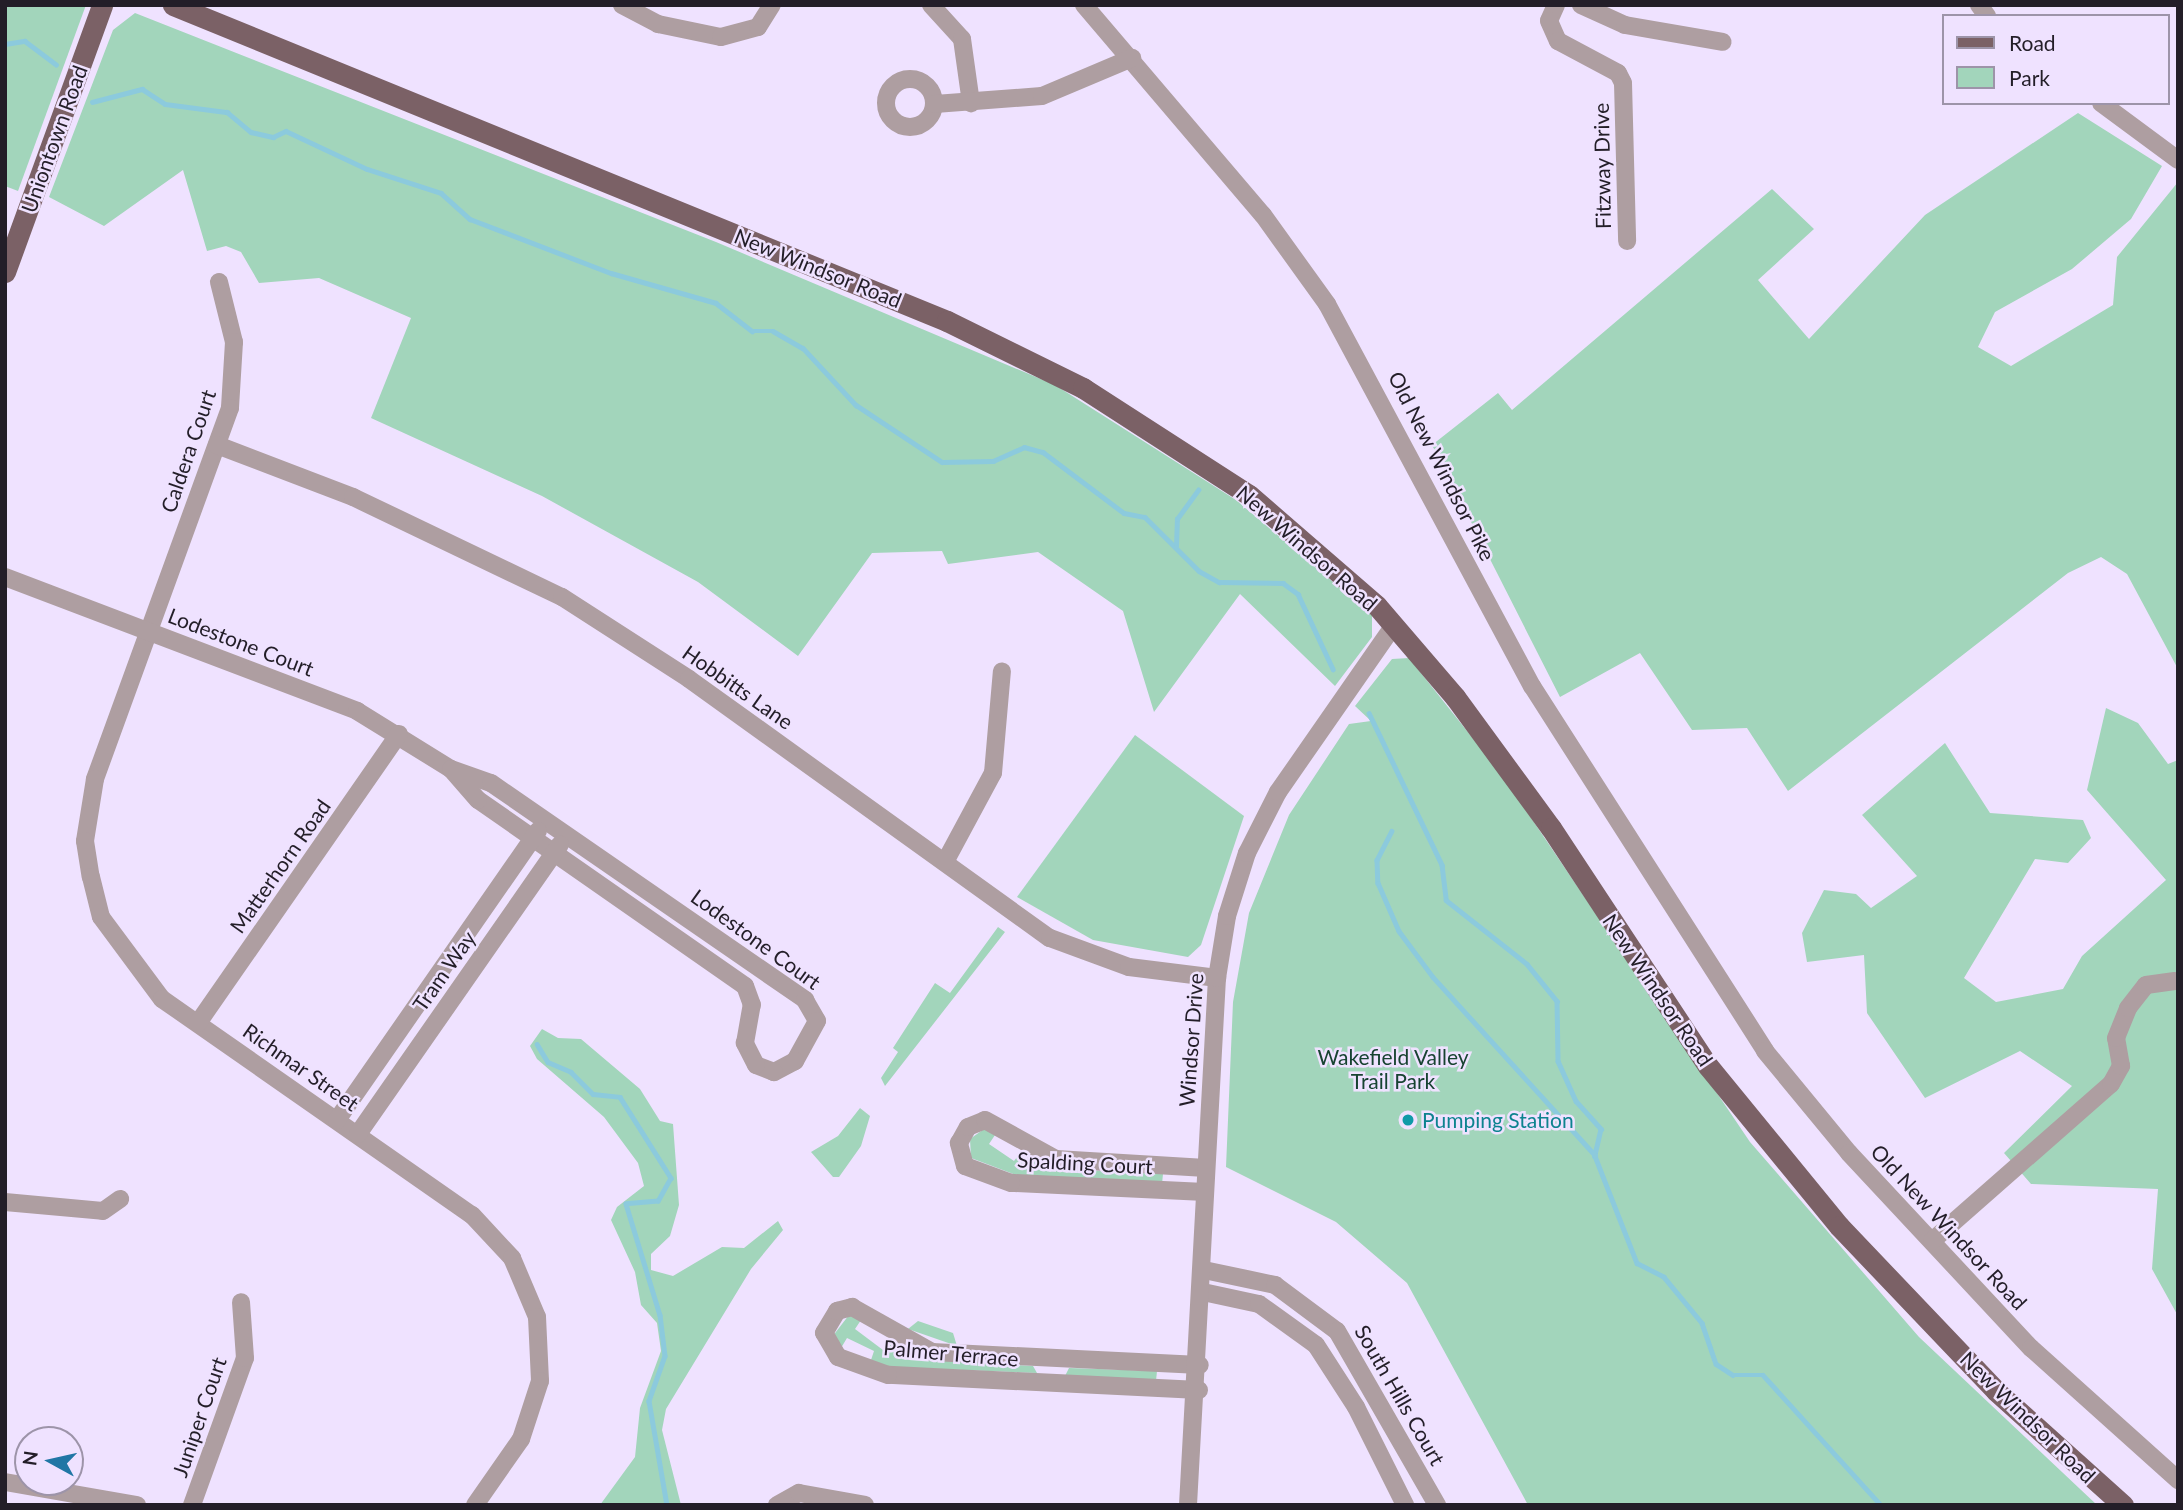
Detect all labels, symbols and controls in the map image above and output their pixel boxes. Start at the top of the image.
legend [1941,14,2169,105]
text: Road [2009,30,2056,55]
street label: Uniontown Road [16,62,92,216]
text: Park [2009,65,2050,90]
street label: Fitzway Drive [1588,102,1616,230]
street label: New Windsor Road [730,223,906,313]
street label: Old New Windsor Pike [1383,367,1501,565]
street label: Caldera Court [155,386,221,516]
street label: New Windsor Road [1231,480,1383,616]
street label: Lodestone Court [165,603,317,681]
street label: Hobbitts Lane [678,640,798,734]
street label: Matterhorn Road [225,794,335,938]
street label: Lodestone Court [686,884,826,994]
street label: New Windsor Road [1597,909,1719,1071]
street label: Tram Way [407,926,481,1016]
street label: Windsor Drive [1174,972,1208,1108]
street label: Richmar Street [238,1018,364,1116]
park label: Wakefield Valley Trail Park [1317,1044,1469,1094]
place label: Pumping Station [1422,1107,1574,1133]
marker: Pumping Station [1400,1112,1416,1128]
street label: Old New Windsor Road [1865,1139,2033,1315]
street label: Spalding Court [1017,1147,1153,1179]
street label: South Hills Court [1350,1321,1450,1469]
street label: Palmer Terrace [882,1335,1020,1371]
street label: New Windsor Road [1955,1346,2101,1488]
street label: Juniper Court [167,1354,231,1480]
north arrow [14,1426,84,1496]
text: N [17,1449,42,1467]

